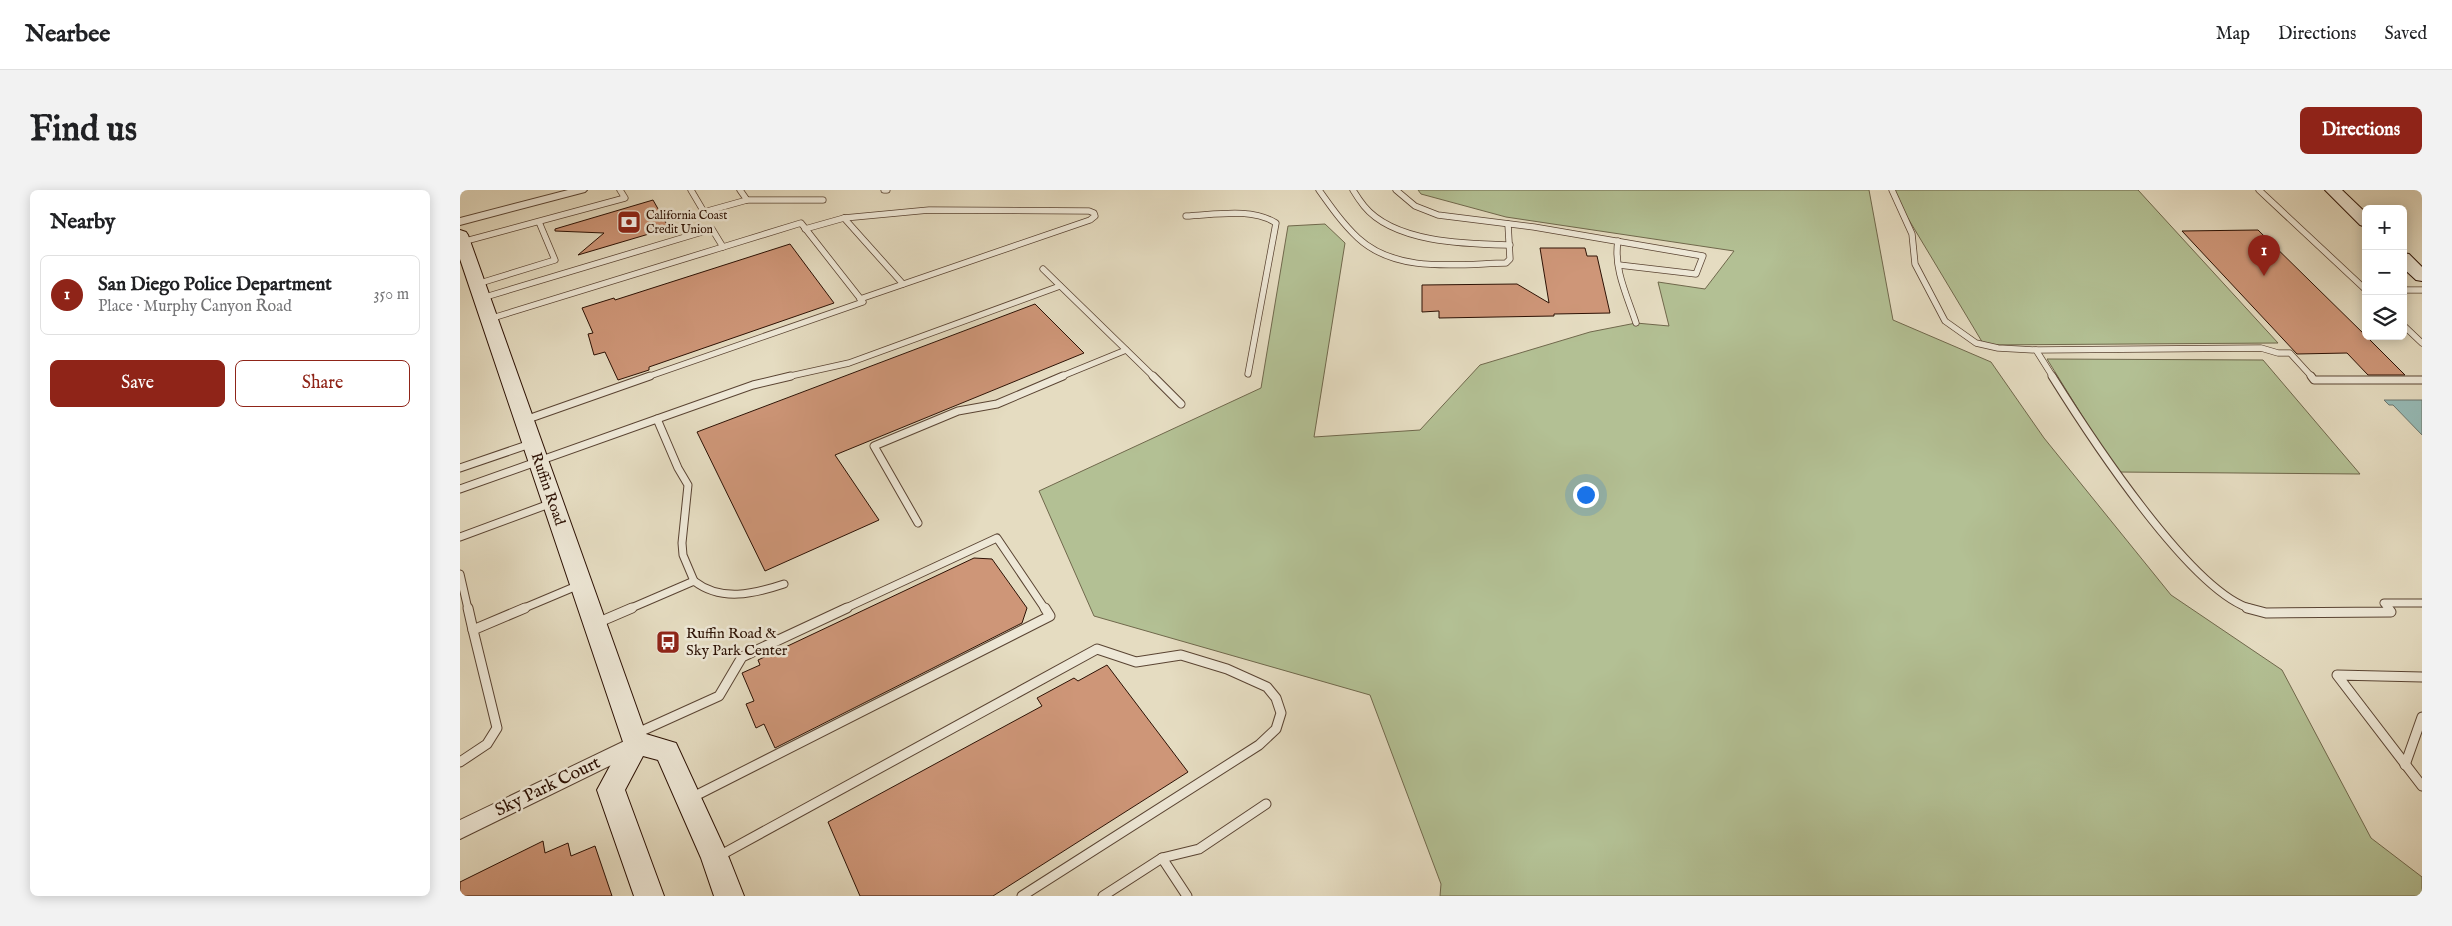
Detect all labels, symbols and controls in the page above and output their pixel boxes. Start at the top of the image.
text: Nearbee [25,19,110,50]
text: Map [2216,23,2250,46]
text: Directions [2278,23,2356,46]
text: Saved [2384,23,2427,46]
button: Directions [2300,107,2422,154]
text: Find us [30,108,137,153]
map controls [2362,205,2407,340]
button: + [2362,205,2407,250]
place label: California Coast Credit Union [646,208,727,237]
text: Nearby [50,209,115,236]
bank icon: California Coast Credit Union [616,209,642,235]
pin: 1 [2248,235,2280,276]
button: − [2362,250,2407,295]
text: San Diego Police Department [98,273,332,297]
text: 1 [64,285,70,305]
text: 350 m [374,285,409,305]
button: layers [2362,295,2407,340]
text: Place · Murphy Canyon Road [98,297,292,317]
button: Save [50,360,225,407]
button: Share [235,360,410,407]
street label: Ruffin Road [527,450,570,529]
your location [1573,482,1599,508]
place label: Ruffin Road & Sky Park Center [686,624,788,660]
bus stop icon: Ruffin Road & Sky Park Center [655,629,681,655]
street label: Sky Park Court [492,752,604,822]

